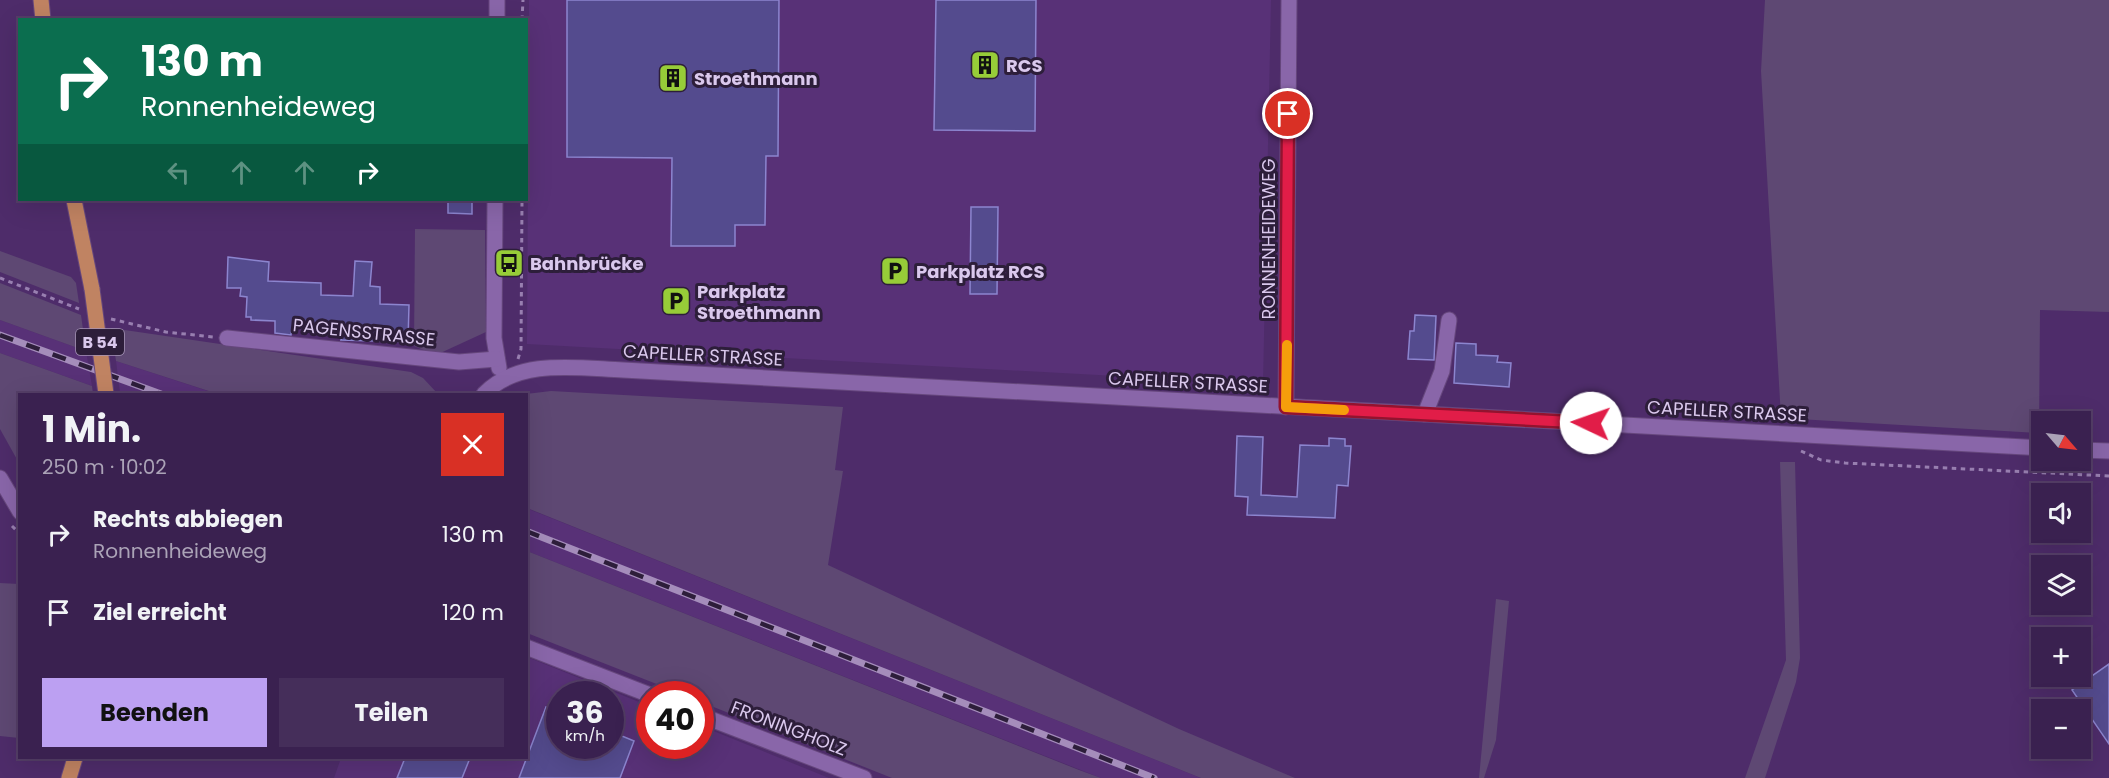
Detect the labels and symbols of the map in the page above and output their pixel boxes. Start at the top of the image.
building icon: RCS [969,49,1001,81]
place label: RCS [1006,53,1043,78]
building icon: Stroethmann [657,62,689,94]
place label: Stroethmann [694,66,818,91]
pin [1262,88,1313,139]
street label: RONNENHEIDEWEG [1256,158,1281,320]
bus stop icon: Bahnbrücke [493,247,525,279]
place label: Bahnbrücke [530,251,644,276]
parking icon: Parkplatz RCS [879,255,911,287]
place label: Parkplatz RCS [916,259,1045,284]
place label: Parkplatz Stroethmann [697,279,821,325]
parking icon: Parkplatz Stroethmann [660,285,692,317]
street label: PAGENSSTRASSE [292,312,436,352]
road number: B 54 [76,329,124,355]
street label: CAPELLER STRASSE [622,338,784,372]
street label: CAPELLER STRASSE [1107,365,1269,399]
position arrow [1559,391,1623,455]
street label: CAPELLER STRASSE [1646,394,1808,428]
north arrow [2031,411,2091,471]
speed limit sign: 40 [636,681,714,759]
street label: FRONINGHOLZ [728,694,850,762]

